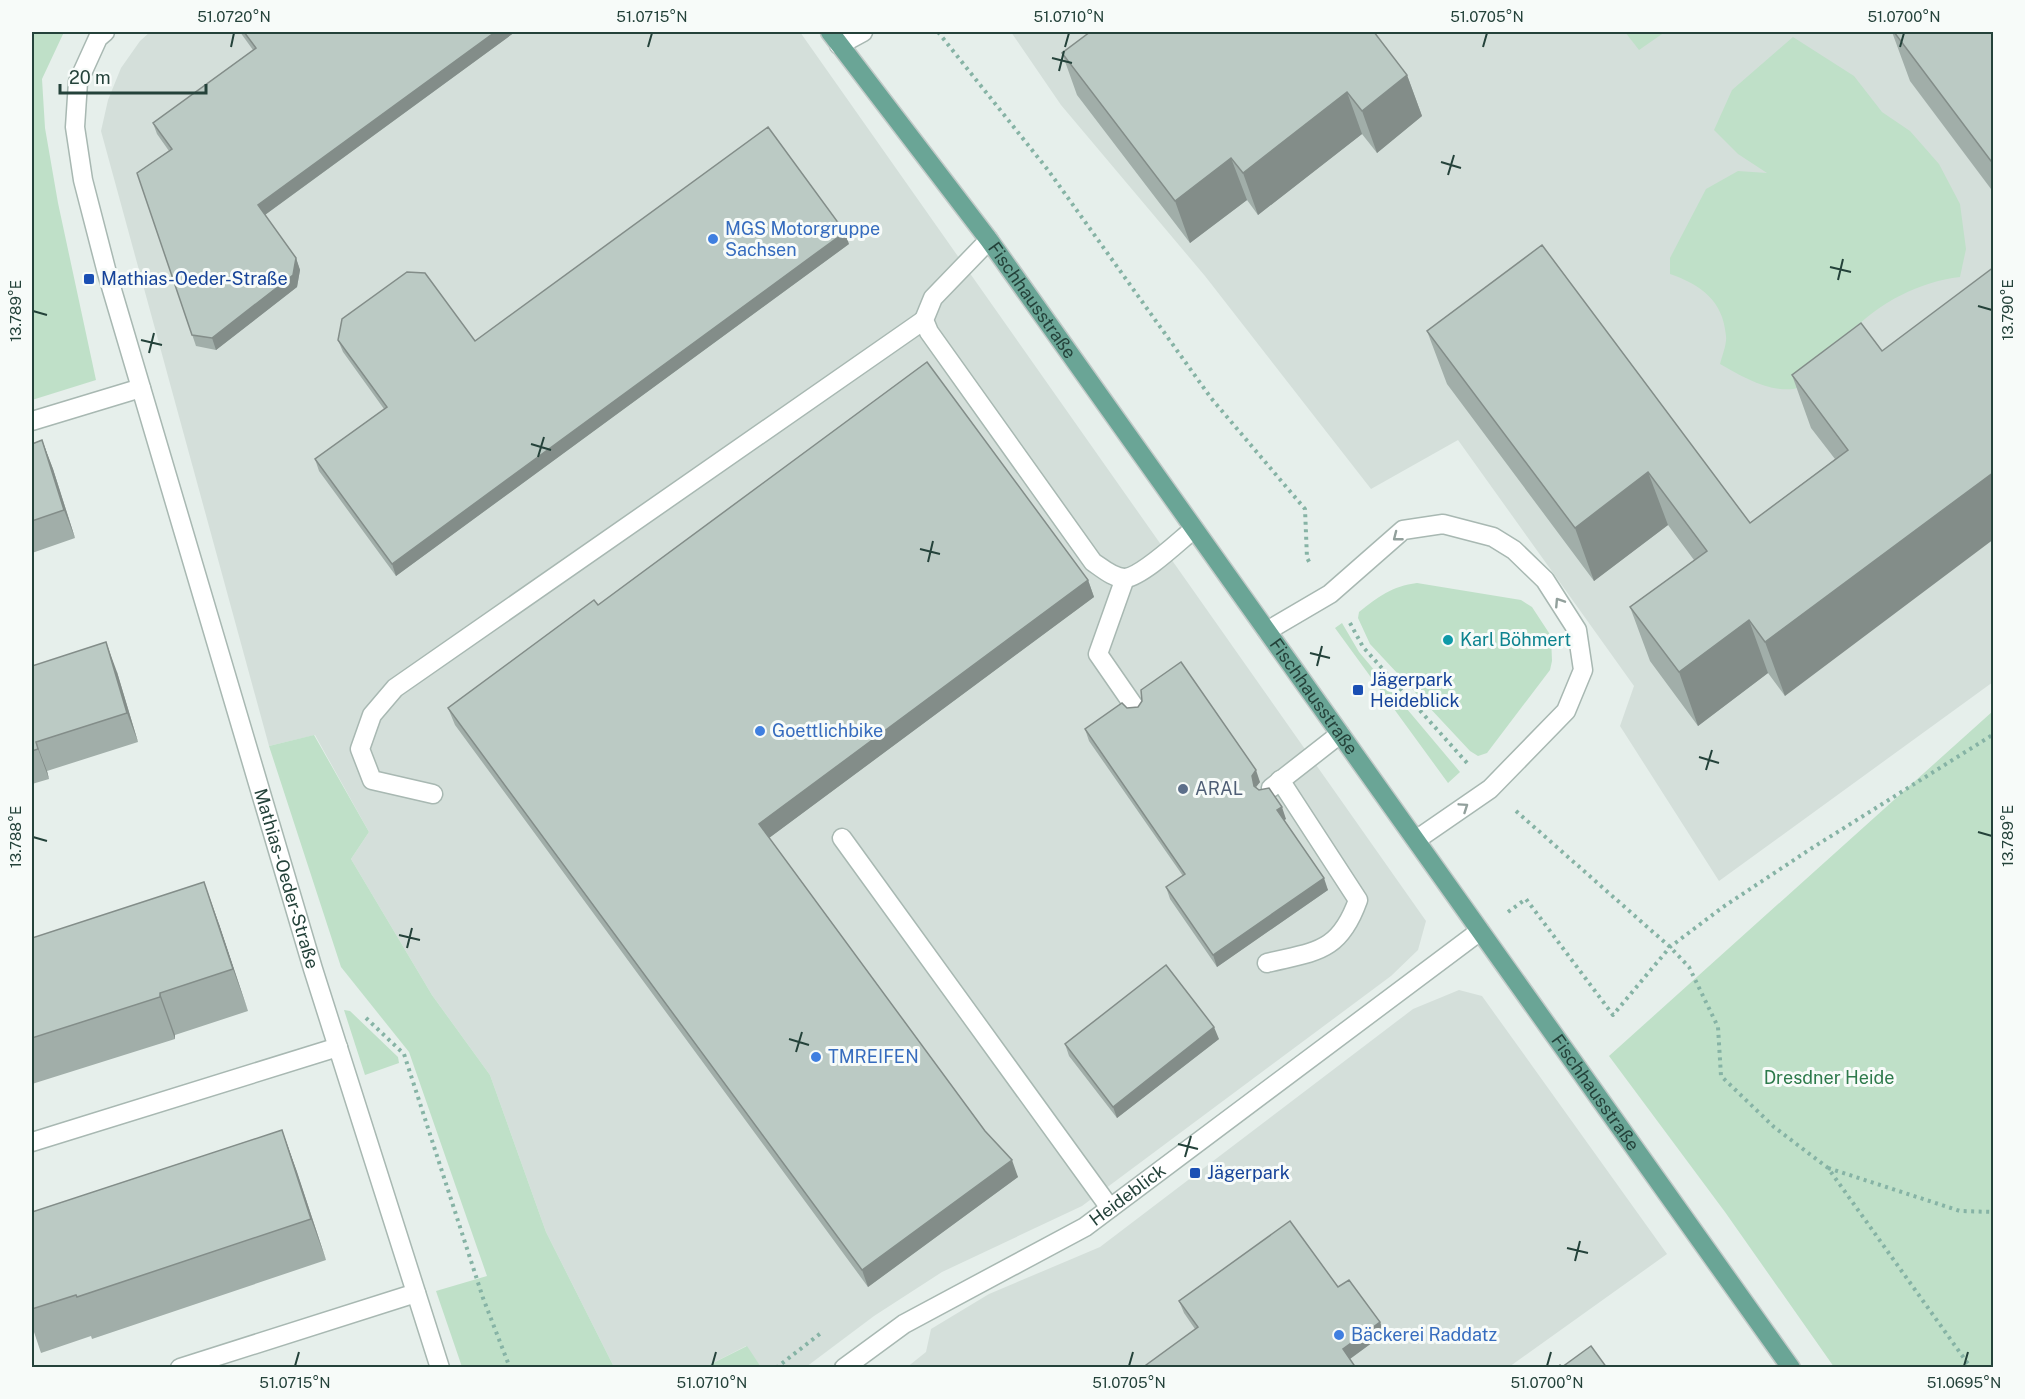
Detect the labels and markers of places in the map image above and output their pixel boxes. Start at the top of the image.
place label: MGS Motorgruppe Sachsen [725,218,880,260]
marker: MGS Motorgruppe Sachsen [706,232,720,246]
place label: Mathias-Oeder-Straße [101,268,288,289]
marker: Mathias-Oeder-Straße [82,272,96,286]
place label: Karl Böhmert [1460,629,1571,650]
marker: Karl Böhmert [1441,633,1455,647]
place label: Jägerpark Heideblick [1370,669,1460,711]
marker: Jägerpark Heideblick [1351,683,1365,697]
place label: Goettlichbike [772,720,883,741]
marker: Goettlichbike [753,724,767,738]
place label: ARAL [1195,778,1243,799]
marker: ARAL [1176,782,1190,796]
place label: TMREIFEN [828,1046,919,1067]
marker: TMREIFEN [809,1050,823,1064]
place label: Jägerpark [1207,1162,1290,1183]
marker: Jägerpark [1188,1166,1202,1180]
place label: Bäckerei Raddatz [1351,1324,1497,1345]
marker: Bäckerei Raddatz [1332,1328,1346,1342]

